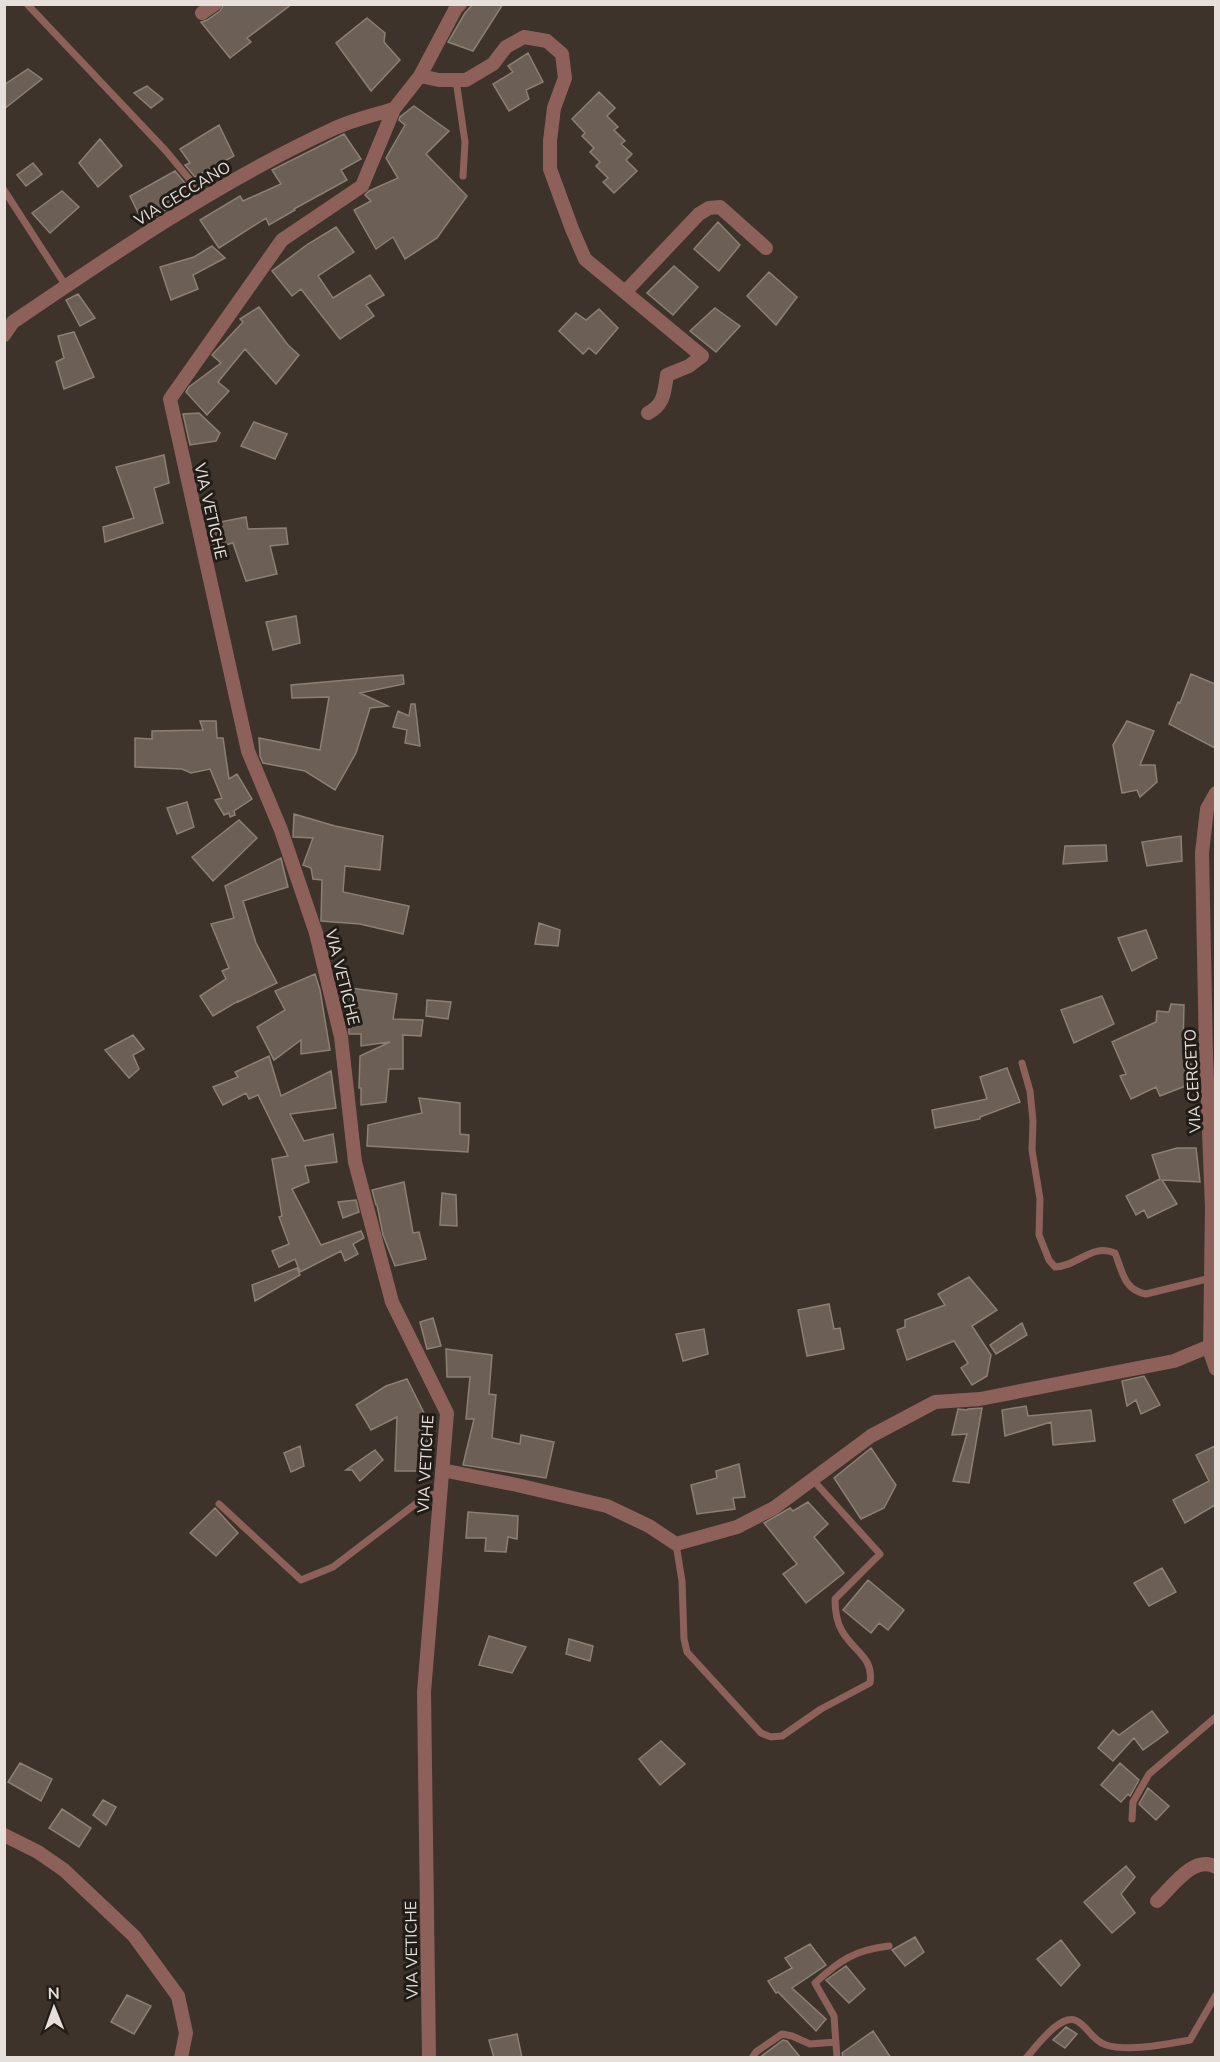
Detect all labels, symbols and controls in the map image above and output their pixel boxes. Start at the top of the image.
street label: VIA CECCANO [130,156,234,230]
street label: VIA VETICHE [190,461,232,561]
street label: VIA VETICHE [321,927,365,1027]
street label: VIA CERCETO [1179,1029,1205,1133]
street label: VIA VETICHE [412,1415,438,1513]
street label: VIA VETICHE [400,1901,422,1999]
north arrow [24,1978,84,2038]
text: N [48,1983,60,2003]

